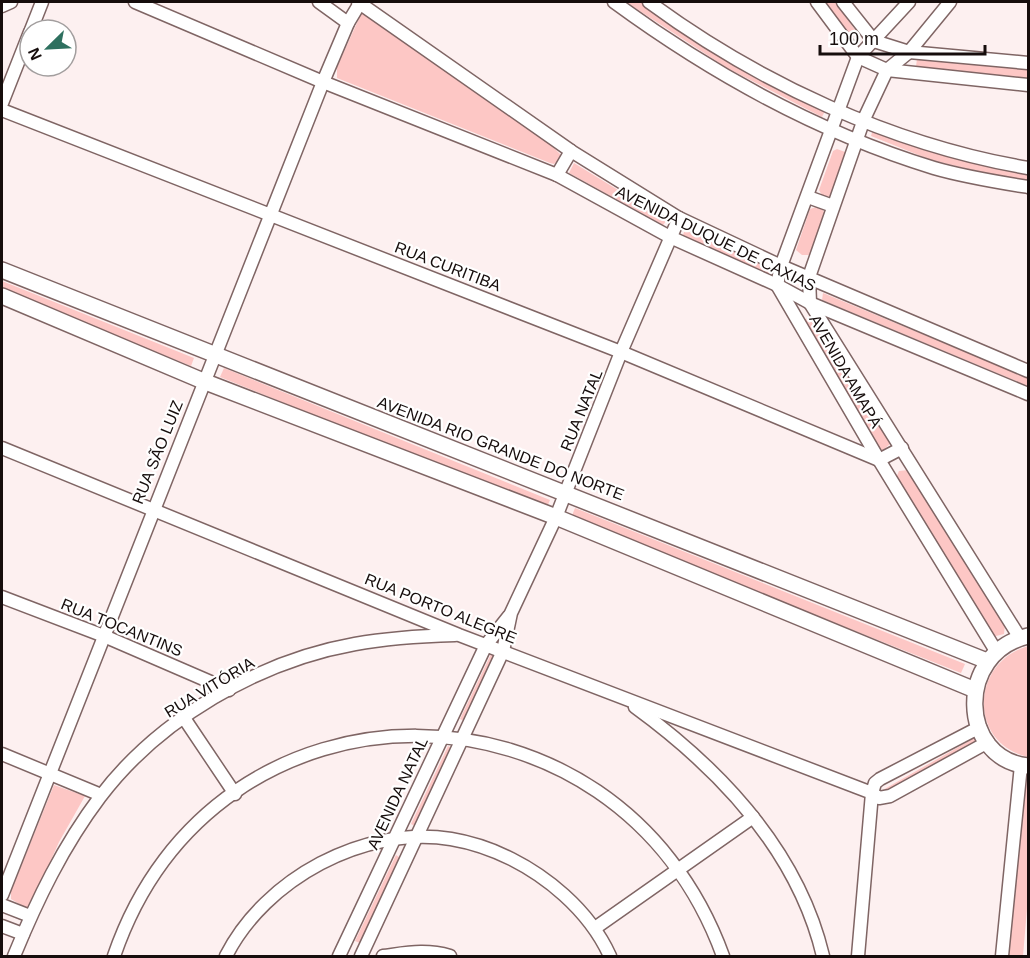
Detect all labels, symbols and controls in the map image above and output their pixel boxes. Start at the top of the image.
north arrow [18,18,78,78]
scale bar [820,18,985,56]
text: 100 m [829,29,879,49]
text: N [25,45,45,63]
street label: AVENIDA DUQUE DE CAXIAS [613,183,818,294]
street label: RUA CURITIBA [392,238,503,295]
street label: AVENIDA AMAPÁ [806,311,886,431]
street label: RUA NATAL [557,367,606,453]
street label: AVENIDA RIO GRANDE DO NORTE [375,393,626,503]
street label: RUA SÃO LUIZ [127,397,186,506]
street label: RUA PORTO ALEGRE [362,570,519,647]
street label: RUA TOCANTINS [59,595,185,660]
street label: RUA VITÓRIA [161,653,257,721]
street label: AVENIDA NATAL [364,734,431,852]

